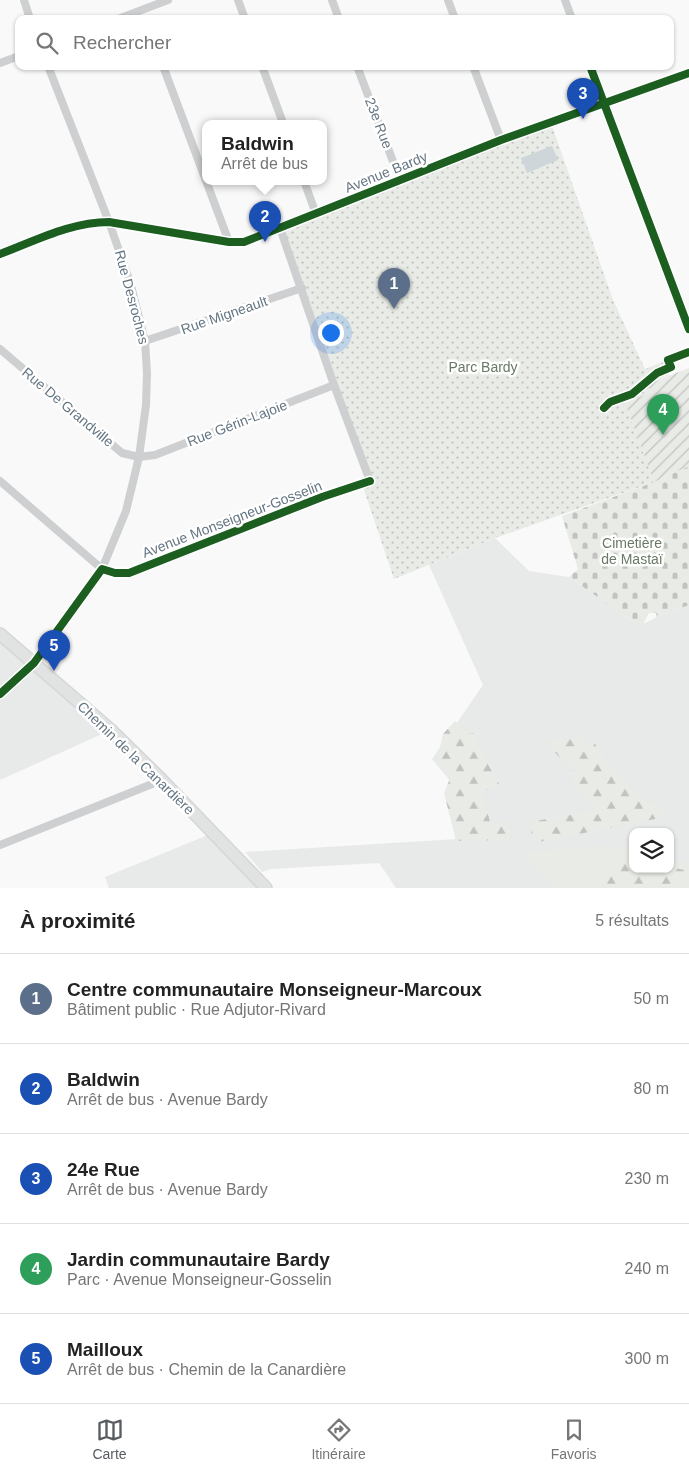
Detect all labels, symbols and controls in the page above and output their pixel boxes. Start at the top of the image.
search box [15,15,674,70]
icon: search [33,29,61,57]
text: Rechercher [73,32,171,53]
pin: 3 [567,78,599,119]
street label: 23e Rue [362,95,396,151]
popup [202,120,327,185]
text: Baldwin [221,133,294,154]
street label: Avenue Bardy [342,148,430,196]
text: Arrêt de bus [221,155,308,172]
pin: 2 [249,201,281,242]
street label: Rue Desroches [112,248,152,346]
pin: 1 [378,268,410,309]
street label: Rue Migneault [179,293,269,337]
your location [318,320,344,346]
park label: Parc Bardy [448,359,518,375]
street label: Rue De Grandville [19,364,117,450]
pin: 4 [647,394,679,435]
street label: Rue Gérin-Lajoie [185,396,289,449]
street label: Avenue Monseigneur-Gosselin [140,477,324,561]
park label: Cimetière de Mastaï [601,535,663,567]
pin: 5 [38,630,70,671]
street label: Chemin de la Canardière [74,698,198,818]
map controls [629,828,674,873]
button: layers [629,828,674,873]
text: À proximité [20,909,136,932]
text: 5 résultats [595,912,669,929]
text: Centre communautaire Monseigneur-Marcoux [67,979,482,1000]
text: 1 [32,990,40,1007]
text: 50 m [633,990,669,1007]
text: Bâtiment public · Rue Adjutor-Rivard [67,1001,326,1018]
text: Baldwin [67,1069,140,1090]
text: 2 [32,1080,40,1097]
text: 80 m [633,1080,669,1097]
text: Arrêt de bus · Avenue Bardy [67,1091,268,1108]
text: 24e Rue [67,1159,140,1180]
text: 3 [32,1170,40,1187]
text: 230 m [625,1170,669,1187]
text: Arrêt de bus · Avenue Bardy [67,1181,268,1198]
text: Jardin communautaire Bardy [67,1249,330,1270]
text: 4 [32,1260,40,1277]
text: 240 m [625,1260,669,1277]
text: Parc · Avenue Monseigneur-Gosselin [67,1271,332,1288]
text: Mailloux [67,1339,143,1360]
text: 5 [32,1350,40,1367]
text: 300 m [625,1350,669,1367]
text: Arrêt de bus · Chemin de la Canardière [67,1361,346,1378]
tab: Carte [92,1416,127,1462]
tab: Itinéraire [311,1416,366,1462]
tab: Favoris [551,1416,597,1462]

